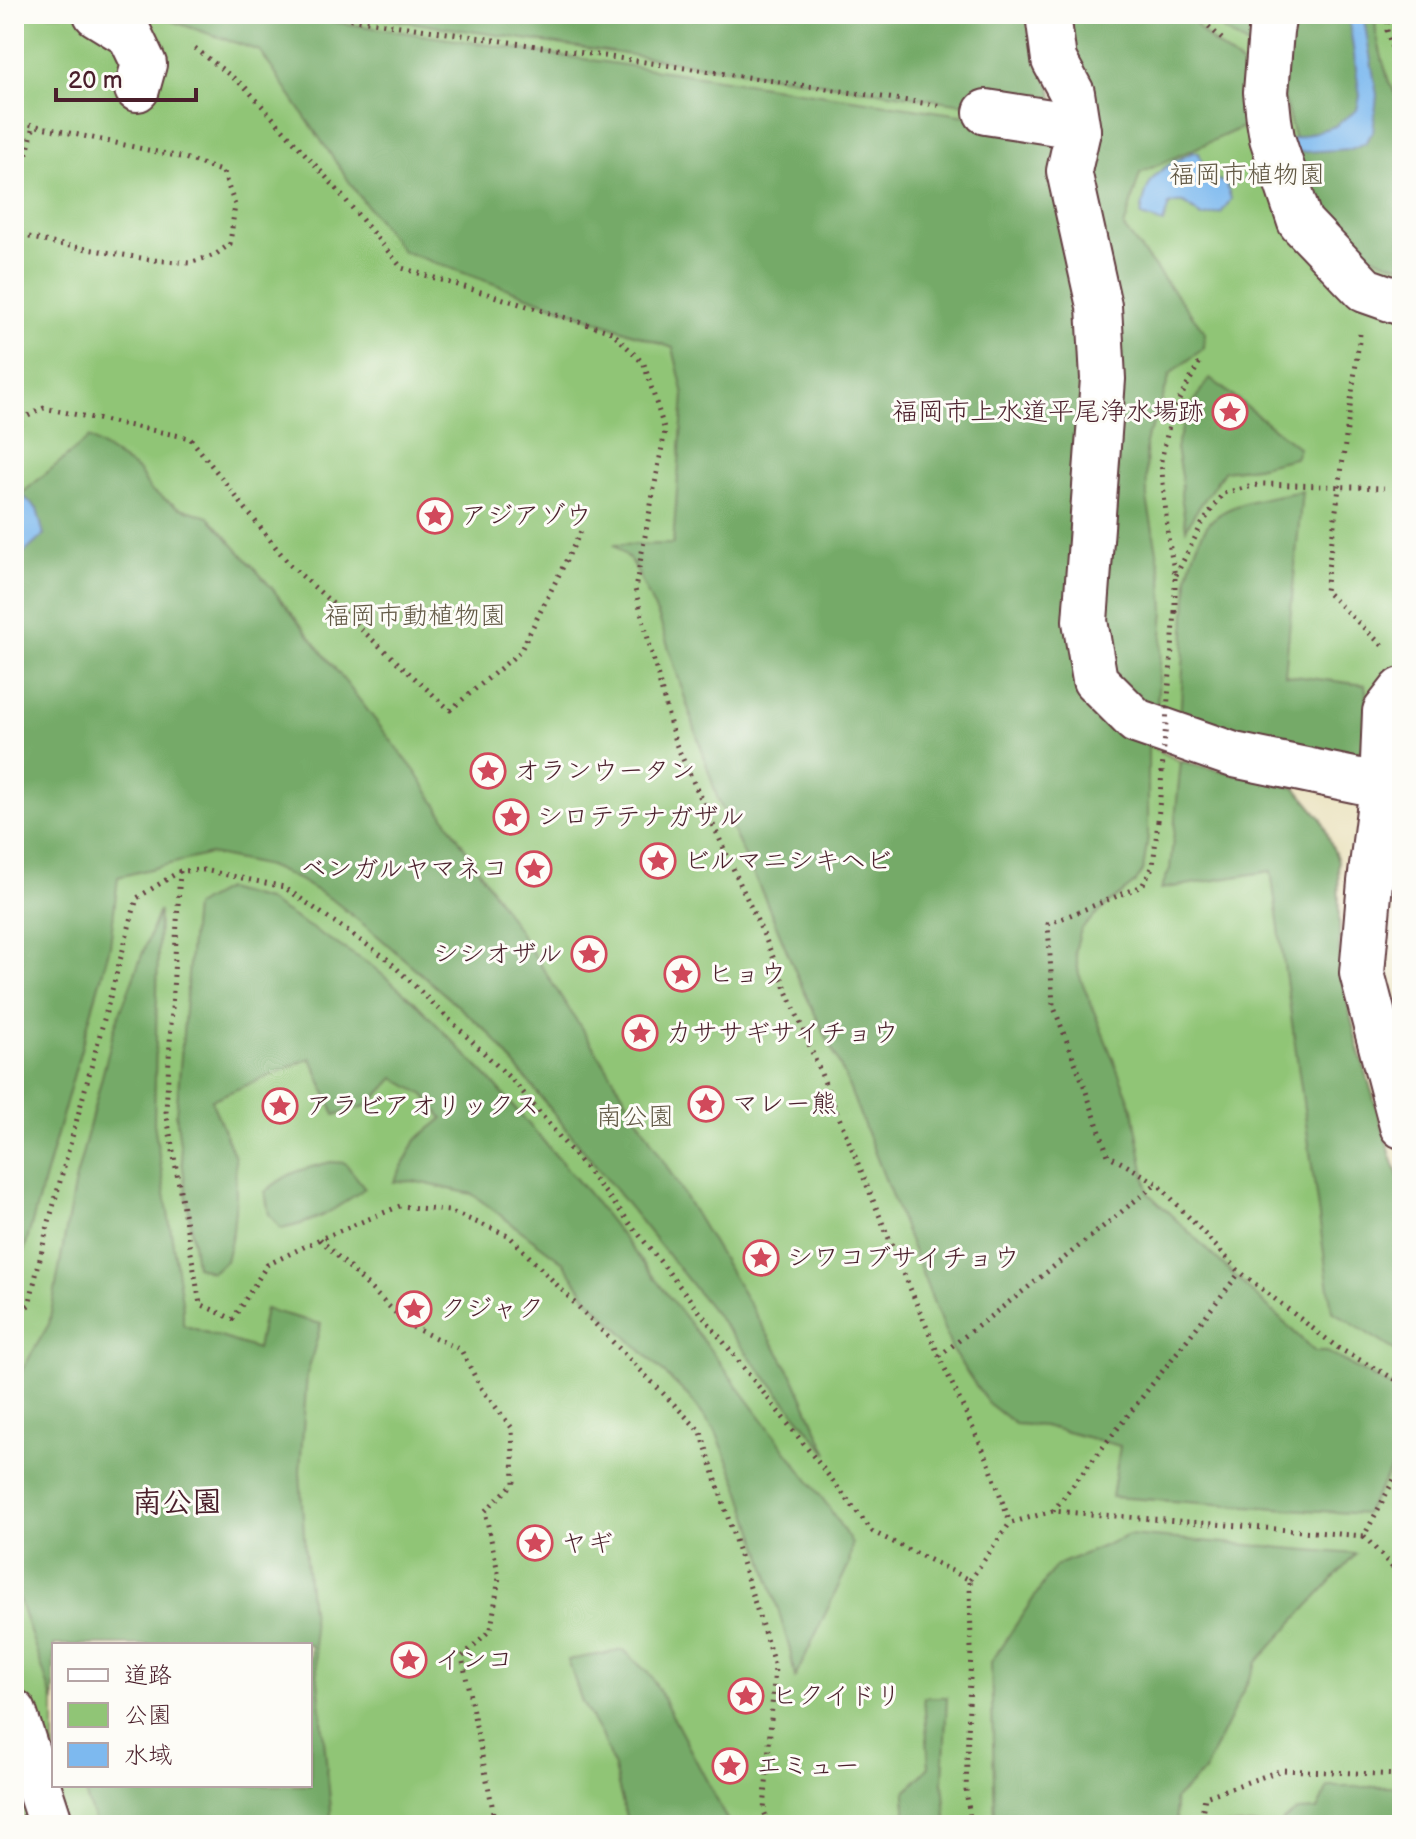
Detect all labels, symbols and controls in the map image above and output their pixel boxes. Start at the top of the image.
scale bar [56,52,196,102]
text: 20 m [68,66,123,95]
park label: 福岡市植物園 [1169,160,1325,191]
place icon: 福岡市上水道平尾浄水場跡 [1211,393,1249,431]
place label: 福岡市上水道平尾浄水場跡 [892,397,1204,428]
place icon: アジアゾウ [416,497,454,535]
place label: アジアゾウ [461,501,592,532]
park label: 福岡市動植物園 [324,601,506,632]
place icon: オランウータン [469,752,507,790]
place label: オランウータン [514,756,695,787]
place icon: シロテテナガザル [492,798,530,836]
place label: シロテテナガザル [537,802,745,833]
place icon: ビルマニシキヘビ [639,842,677,880]
place label: ビルマニシキヘビ [684,846,892,877]
place icon: ベンガルヤマネコ [515,850,553,888]
place label: ベンガルヤマネコ [301,854,508,885]
place icon: シシオザル [570,935,608,973]
place label: シシオザル [433,939,563,970]
place icon: ヒョウ [663,955,701,993]
place label: ヒョウ [708,959,786,990]
place icon: カササギサイチョウ [621,1014,659,1052]
place label: カササギサイチョウ [666,1018,898,1049]
place icon: マレー熊 [687,1085,725,1123]
place icon: アラビアオリックス [261,1087,299,1125]
place label: マレー熊 [732,1089,837,1120]
place label: アラビアオリックス [306,1091,539,1122]
park label: 南公園 [596,1102,674,1133]
place icon: シワコブサイチョウ [742,1239,780,1277]
place label: シワコブサイチョウ [787,1243,1019,1274]
place icon: クジャク [395,1290,433,1328]
place label: クジャク [440,1294,544,1325]
district label: 南公園 [132,1485,222,1521]
place icon: ヤギ [516,1524,554,1562]
place label: ヤギ [561,1528,613,1559]
place icon: インコ [390,1641,428,1679]
legend [52,1643,312,1787]
place label: インコ [435,1645,513,1676]
text: 道路 [124,1661,172,1690]
place icon: ヒクイドリ [727,1677,765,1715]
place label: ヒクイドリ [772,1681,901,1712]
text: 公園 [124,1701,172,1730]
text: 水域 [124,1741,172,1770]
place icon: エミュー [711,1747,749,1785]
place label: エミュー [756,1751,860,1782]

